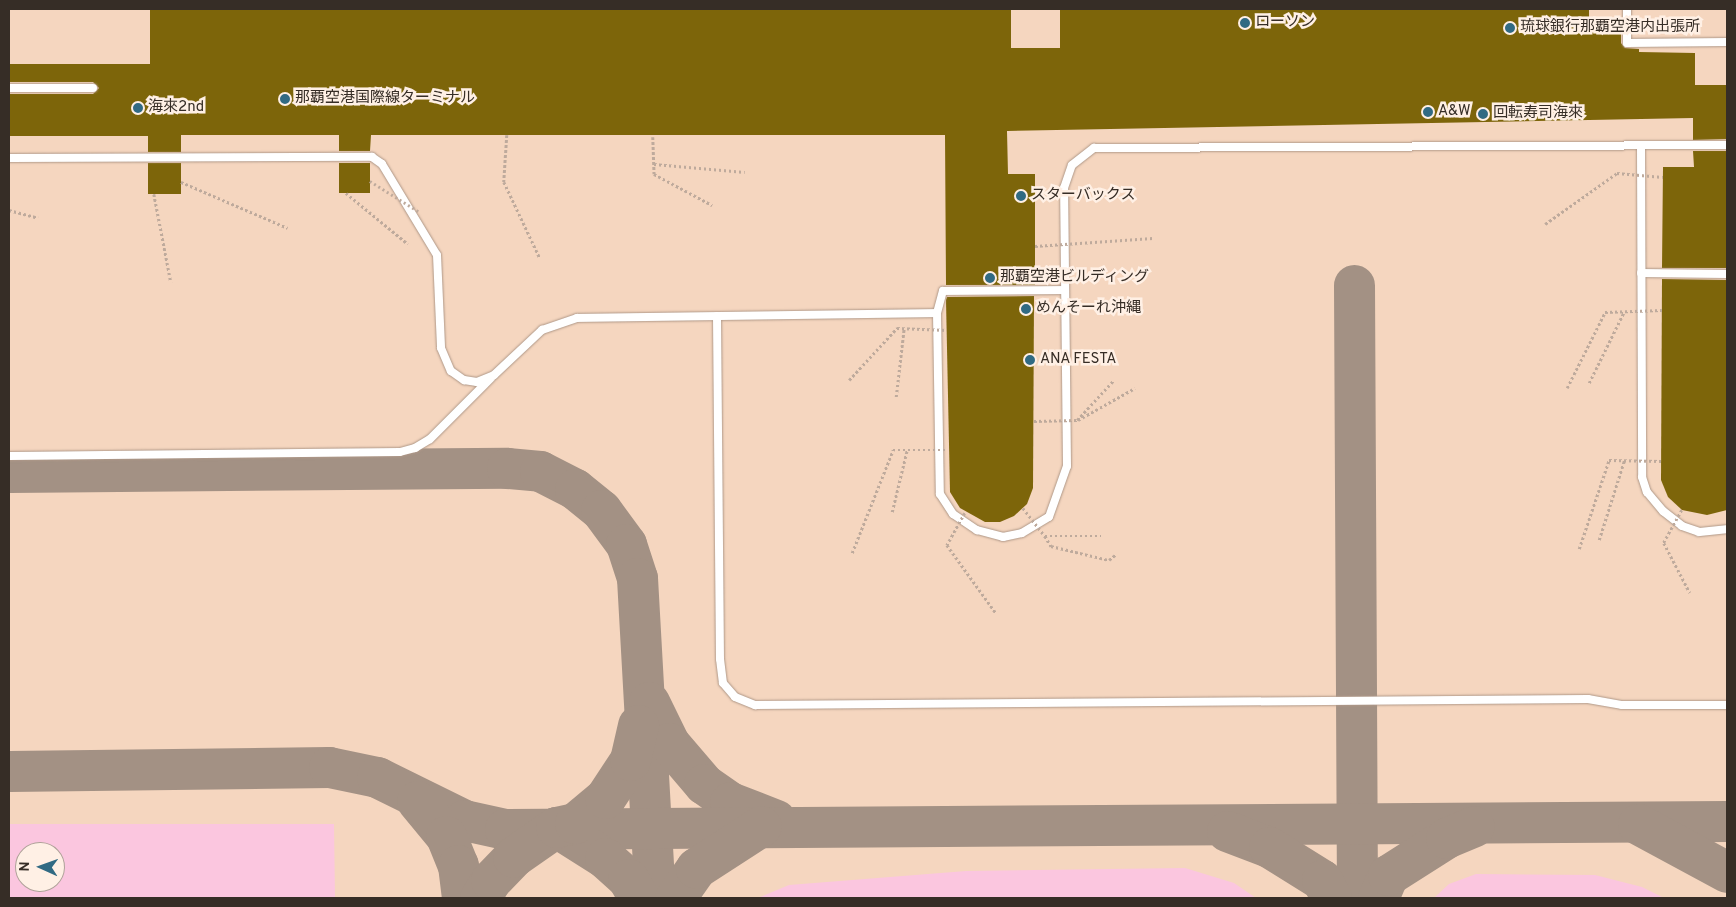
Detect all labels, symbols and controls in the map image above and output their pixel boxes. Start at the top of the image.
place label: ローソン [1255,14,1315,32]
marker: ローソン [1239,17,1251,29]
place label: 琉球銀行那覇空港内出張所 [1520,19,1700,37]
marker: 琉球銀行那覇空港内出張所 [1504,22,1516,34]
place label: 那覇空港国際線ターミナル [295,90,475,108]
marker: 那覇空港国際線ターミナル [279,93,291,105]
place label: 海來2nd [148,99,204,117]
marker: 海來2nd [132,102,144,114]
place label: A&W [1438,103,1471,121]
place label: 回転寿司海來 [1493,105,1583,123]
marker: A&W [1422,106,1434,118]
marker: 回転寿司海來 [1477,108,1489,120]
place label: スターバックス [1031,187,1136,205]
marker: スターバックス [1015,190,1027,202]
place label: 那覇空港ビルディング [1000,269,1150,287]
marker: 那覇空港ビルディング [984,272,996,284]
place label: めんそーれ沖縄 [1036,300,1141,318]
marker: めんそーれ沖縄 [1020,303,1032,315]
place label: ANA FESTA [1040,351,1117,369]
marker: ANA FESTA [1024,354,1036,366]
north arrow [15,842,65,892]
text: N [17,861,34,872]

